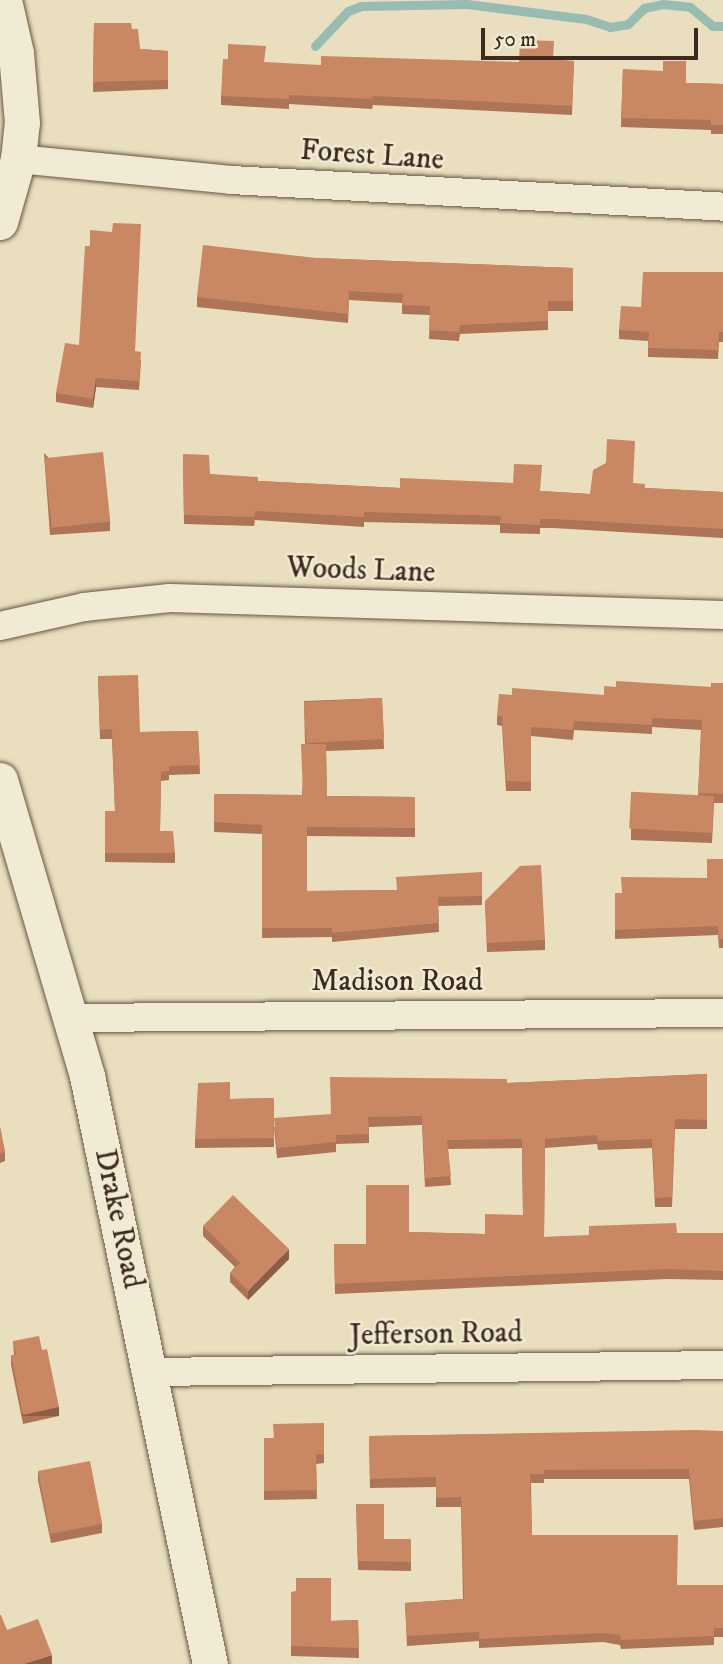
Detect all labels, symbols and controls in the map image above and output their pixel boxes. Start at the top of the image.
scale bar [485,14,702,58]
text: 50 m [494,27,536,53]
street label: Forest Lane [299,133,445,179]
street label: Woods Lane [286,550,436,592]
street label: Madison Road [311,964,483,1000]
street label: Drake Road [86,1146,150,1292]
street label: Jefferson Road [349,1315,523,1355]

